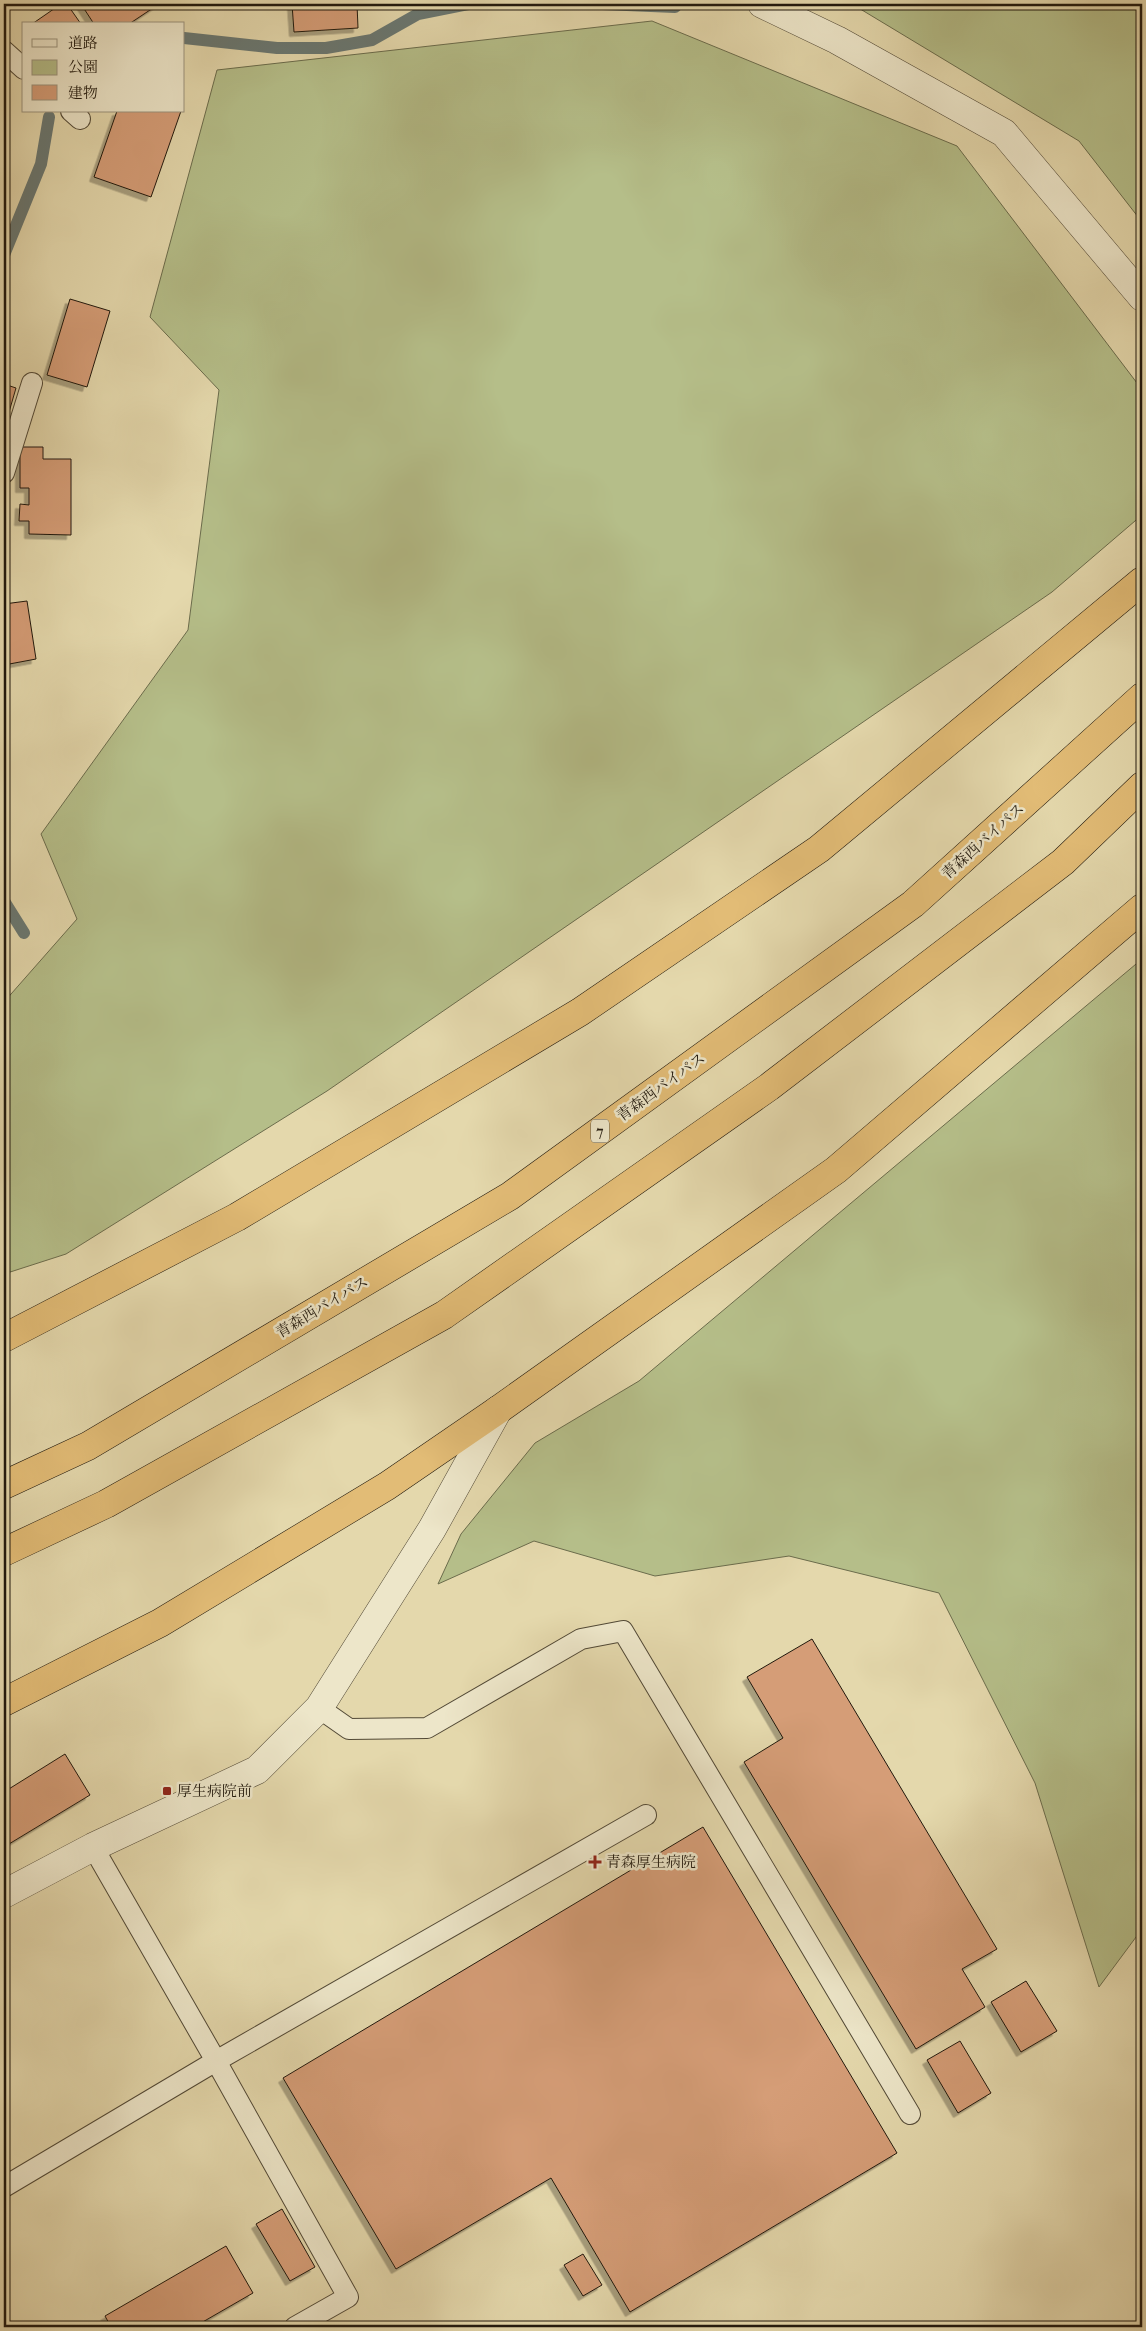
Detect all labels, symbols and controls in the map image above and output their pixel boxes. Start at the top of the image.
legend [22,22,185,112]
text: 道路 [68,34,98,52]
text: 公園 [68,58,98,76]
text: 建物 [68,84,98,102]
street label: 青森西バイパス [938,799,1028,883]
street label: 青森西バイパス [613,1049,709,1125]
road number: 7 [591,1120,609,1142]
street label: 青森西バイパス [272,1272,372,1342]
place label: 厚生病院前 [177,1782,252,1800]
marker: 厚生病院前 [161,1785,173,1797]
place label: 青森厚生病院 [606,1853,696,1871]
marker: 青森厚生病院 [588,1855,602,1869]

